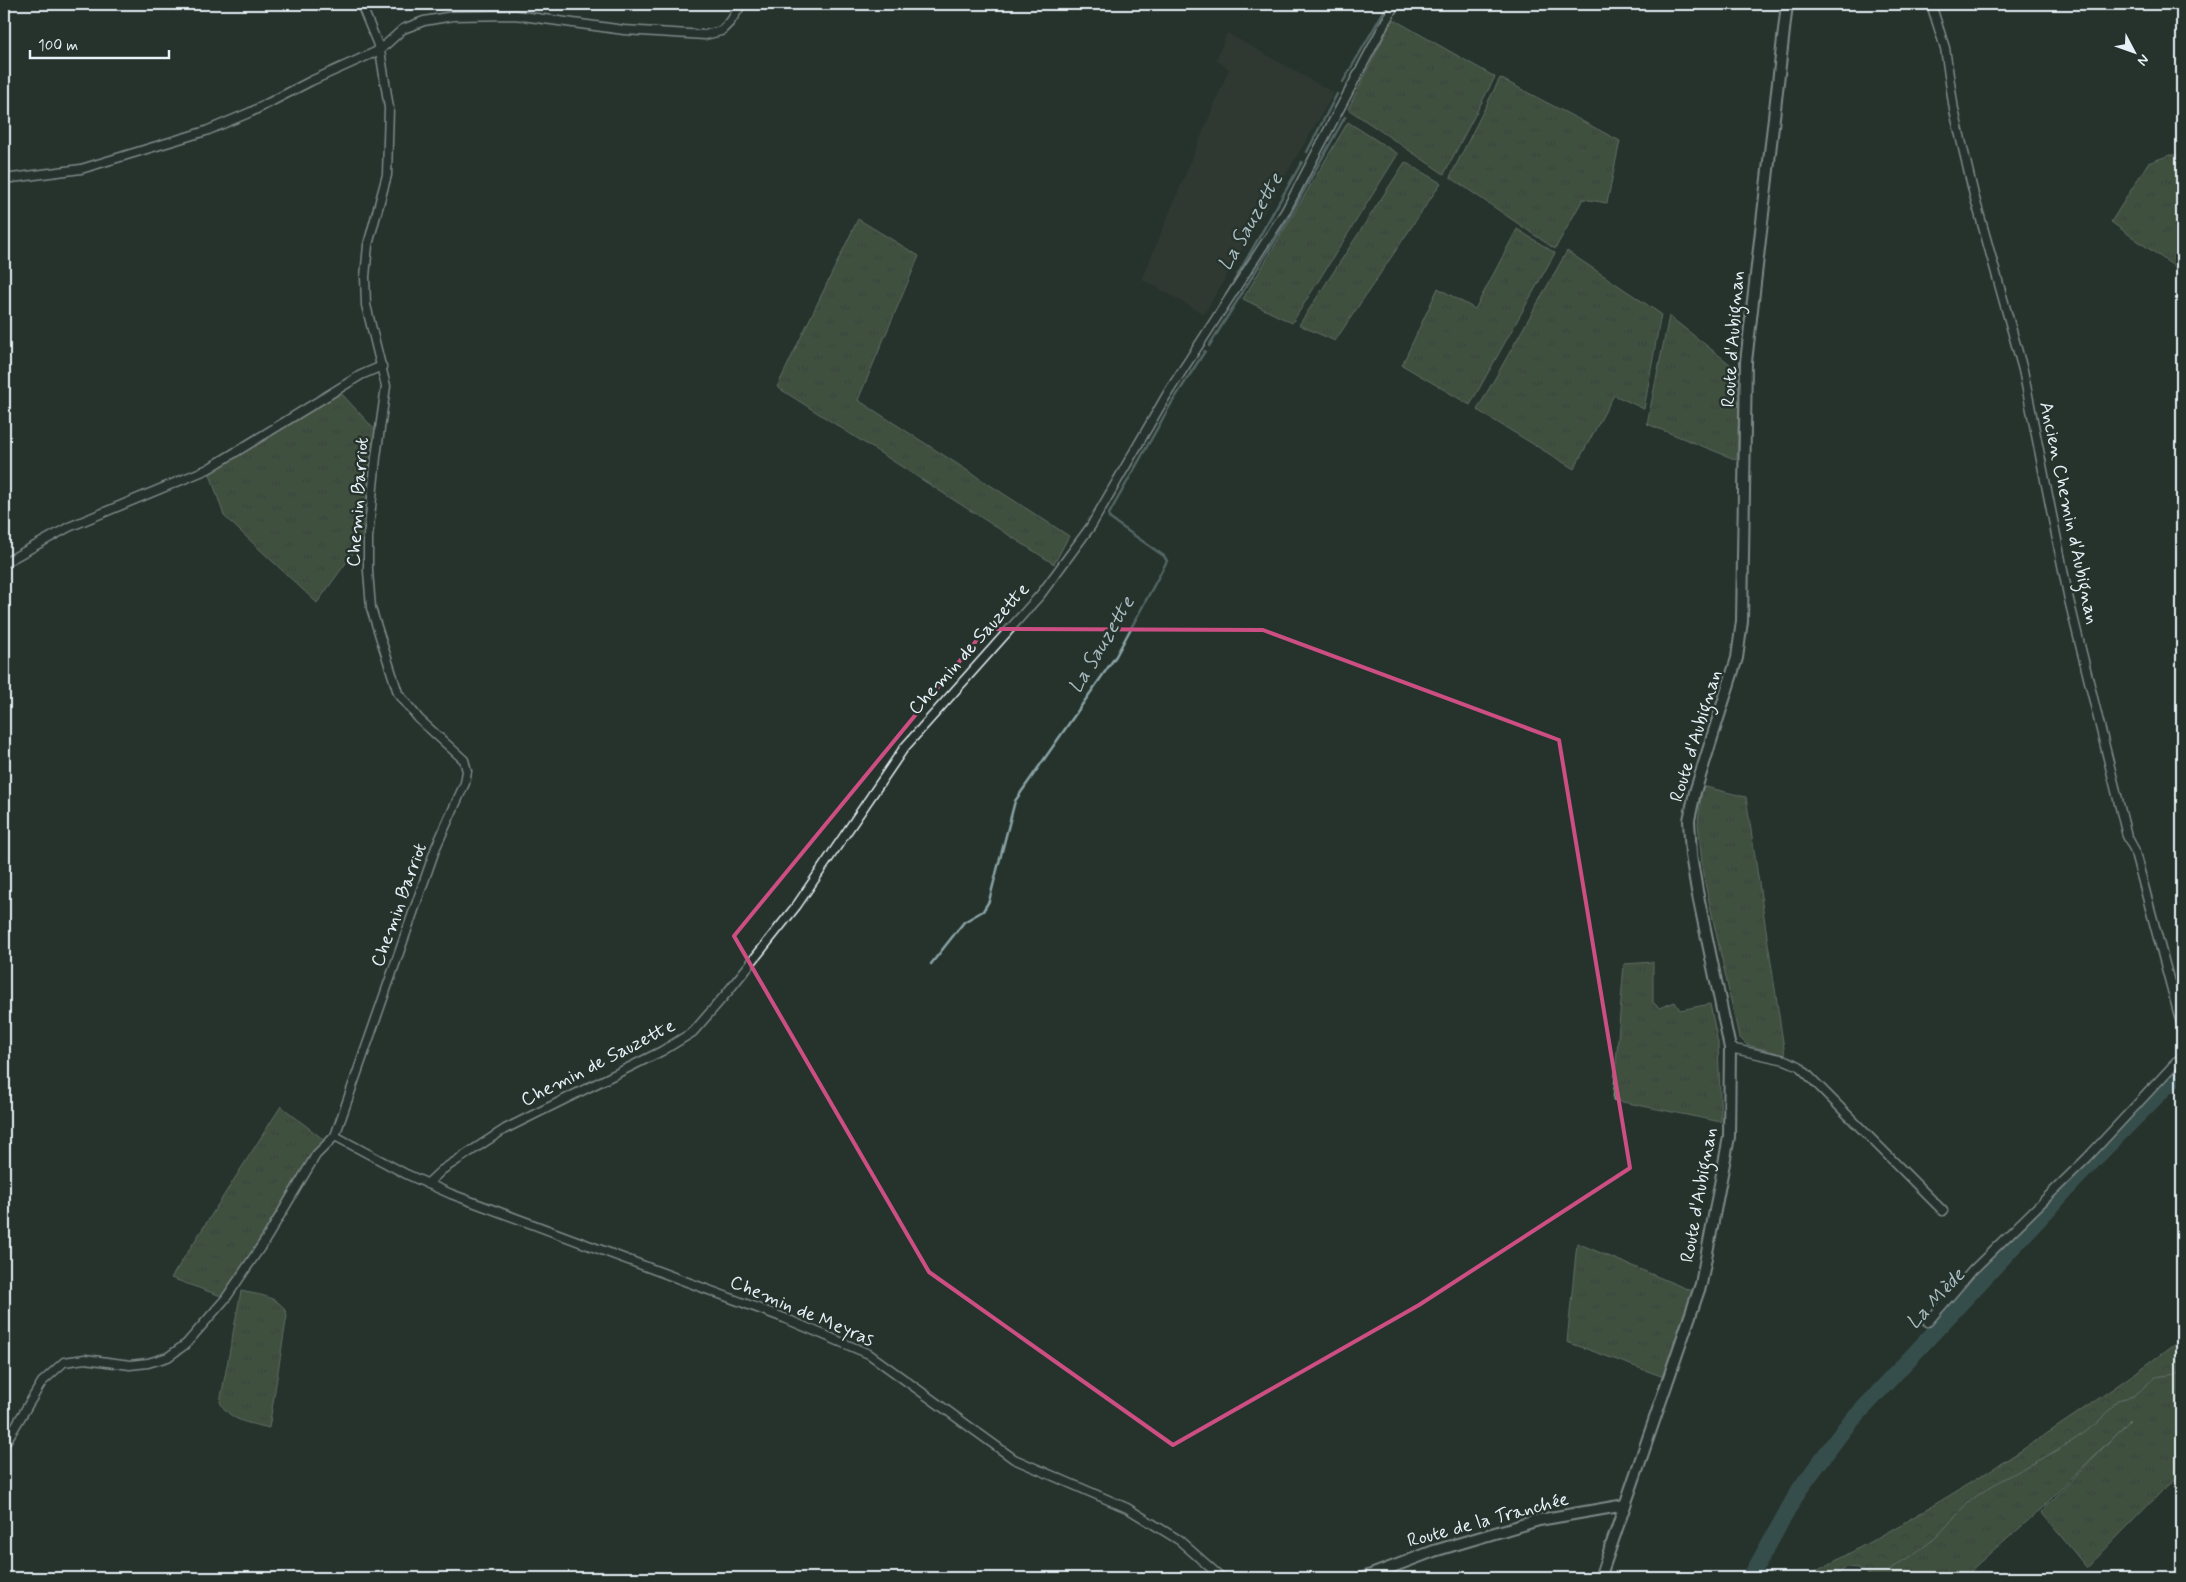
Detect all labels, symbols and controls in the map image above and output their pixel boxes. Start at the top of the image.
scale bar [30,28,169,60]
north arrow [2108,28,2158,78]
text: 100 m [38,36,78,56]
text: N [2133,50,2153,69]
water label: La Sauzette [1212,167,1290,276]
street label: Route d'Aubignan [1716,270,1753,408]
street label: Ancien Chemin d'Aubignan [2030,399,2105,627]
street label: Chemin Barriot [341,436,375,568]
street label: Chemin de Sauzette [903,577,1035,721]
water label: La Sauzette [1062,591,1142,698]
street label: Route d'Aubignan [1664,667,1731,806]
street label: Chemin Barriot [365,840,433,970]
street label: Chemin de Sauzette [517,1013,679,1113]
street label: Route d'Aubignan [1675,1125,1726,1265]
water label: La Mède [1901,1262,1972,1335]
street label: Chemin de Meyras [726,1269,878,1354]
street label: Route de la Tranchée [1405,1486,1571,1554]

